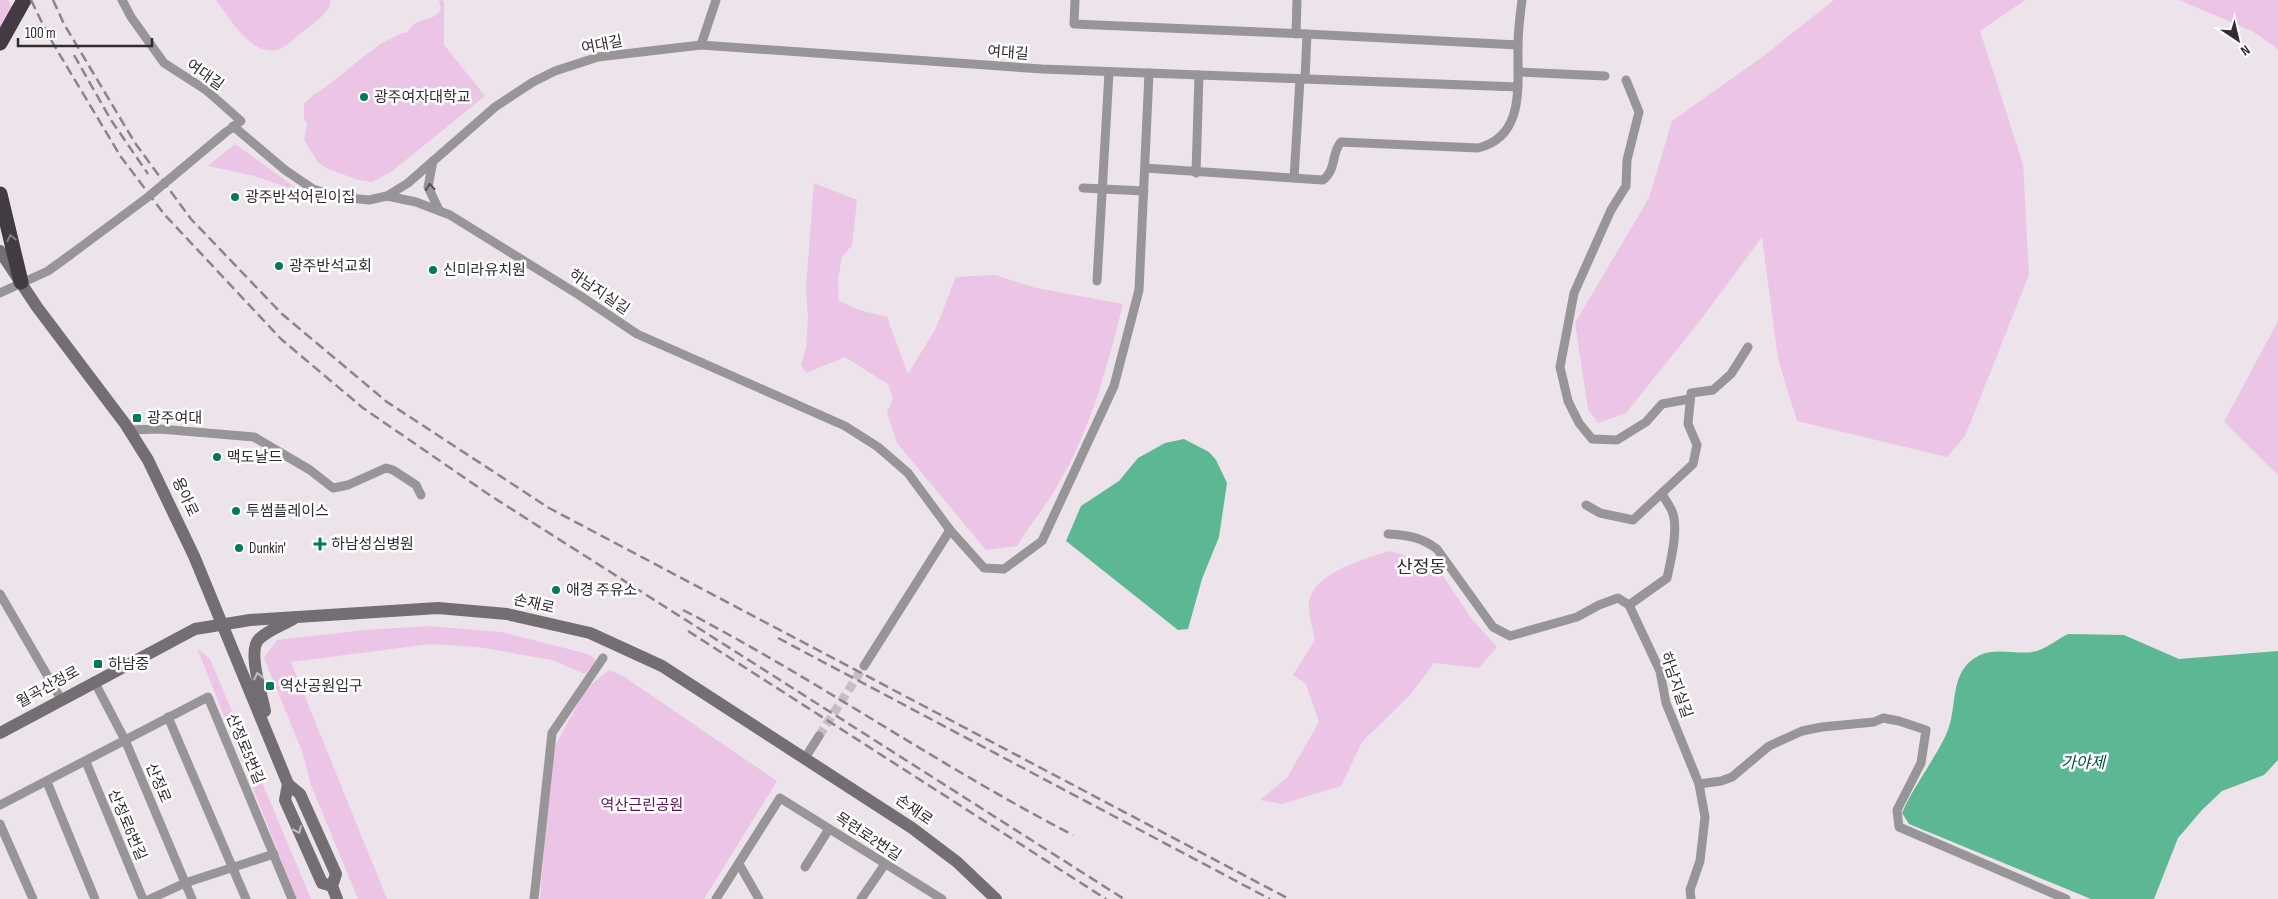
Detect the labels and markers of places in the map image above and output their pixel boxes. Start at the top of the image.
place label: 광주여자대학교 [374,88,471,107]
marker: 광주여자대학교 [358,91,370,103]
place label: 광주반석어린이집 [245,188,355,207]
marker: 광주반석어린이집 [229,191,241,203]
place label: 광주반석교회 [289,257,372,276]
marker: 광주반석교회 [273,260,285,272]
place label: 신미라유치원 [443,261,526,280]
marker: 신미라유치원 [427,264,439,276]
place label: 광주여대 [147,409,202,428]
marker: 광주여대 [131,412,143,424]
place label: 맥도날드 [227,448,282,467]
marker: 맥도날드 [211,451,223,463]
place label: 투썸플레이스 [246,502,329,521]
marker: 투썸플레이스 [230,505,242,517]
place label: 하남성심병원 [331,535,414,554]
marker: 하남성심병원 [313,537,327,551]
place label: Dunkin' [249,539,286,558]
marker: Dunkin' [233,542,245,554]
place label: 애경 주유소 [566,581,638,600]
marker: 애경 주유소 [550,584,562,596]
place label: 하남중 [108,655,149,674]
marker: 하남중 [92,658,104,670]
place label: 역산공원입구 [280,677,363,696]
marker: 역산공원입구 [264,680,276,692]

